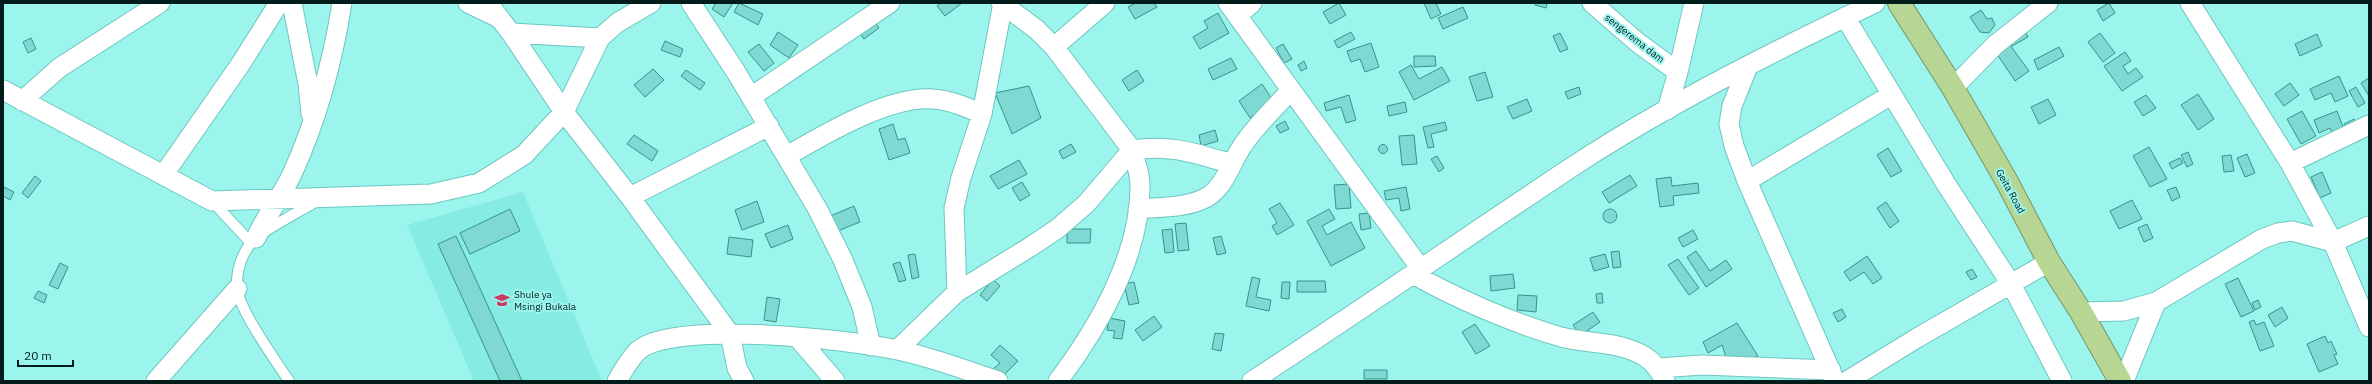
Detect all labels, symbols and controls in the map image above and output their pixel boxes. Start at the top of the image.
street label: sengerema dam [1602,11,1667,66]
street label: Geita Road [1993,167,2028,216]
place label: Shule ya Msingi Bukala [514,288,577,313]
school or university icon: Shule ya Msingi Bukala [493,291,511,309]
scale bar [18,342,73,368]
text: 20 m [24,348,52,363]

